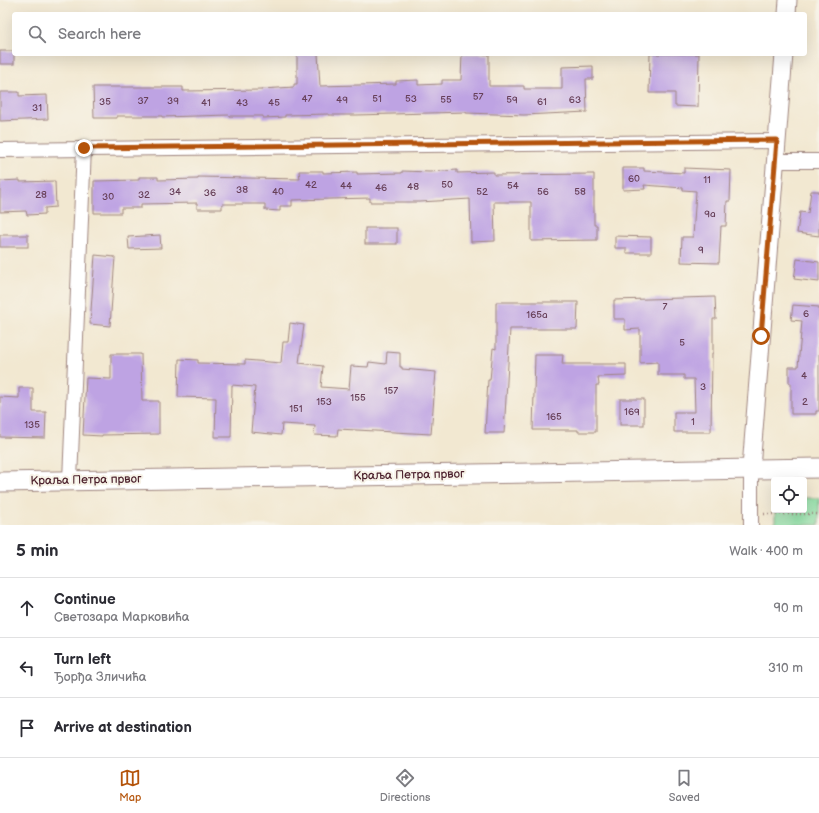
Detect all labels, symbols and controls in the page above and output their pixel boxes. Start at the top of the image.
search box [12,12,807,56]
icon: search [26,23,48,45]
text: Search here [58,25,141,44]
house number: 57 [473,91,483,103]
house number: 47 [301,93,313,105]
house number: 51 [372,93,382,105]
house number: 53 [405,93,417,105]
house number: 49 [336,94,348,106]
house number: 55 [440,94,452,106]
house number: 59 [506,94,518,106]
house number: 63 [569,94,581,106]
house number: 37 [137,95,149,107]
house number: 39 [167,95,179,107]
house number: 35 [99,96,111,108]
house number: 61 [537,96,547,108]
house number: 41 [201,97,211,109]
house number: 43 [236,97,248,109]
house number: 45 [268,97,280,109]
house number: 31 [32,102,42,114]
route end [75,139,93,157]
house number: 60 [628,173,640,185]
house number: 11 [703,174,711,186]
house number: 42 [305,179,317,191]
house number: 50 [441,179,453,191]
house number: 44 [340,180,352,192]
house number: 54 [507,180,519,192]
house number: 48 [407,181,419,193]
house number: 46 [375,182,387,194]
house number: 38 [236,184,248,196]
house number: 34 [169,186,181,198]
house number: 40 [272,186,284,198]
house number: 52 [476,186,488,198]
house number: 56 [537,186,549,198]
house number: 58 [574,186,586,198]
house number: 36 [204,187,216,199]
house number: 28 [35,189,47,201]
house number: 32 [138,189,150,201]
house number: 30 [102,191,114,203]
house number: 9a [704,208,716,220]
house number: 9 [698,244,704,256]
house number: 7 [663,301,668,313]
house number: 6 [803,308,809,320]
house number: 165a [526,309,548,321]
route start [752,327,770,345]
house number: 5 [679,337,685,349]
house number: 4 [801,370,807,382]
house number: 3 [700,381,706,393]
house number: 157 [384,385,398,397]
house number: 155 [350,392,366,404]
house number: 153 [316,396,332,408]
house number: 2 [802,396,808,408]
house number: 151 [289,403,303,415]
house number: 169 [624,406,640,418]
house number: 165 [546,411,562,423]
house number: 1 [691,416,695,428]
house number: 135 [24,419,40,431]
street label: Краља Петра првог [353,467,465,483]
street label: Краља Петра првог [30,472,142,488]
map controls [771,477,807,513]
button: locate [771,477,807,513]
text: 5 min [16,541,59,561]
text: Walk · 400 m [729,543,803,559]
text: Continue [54,590,116,609]
icon: ahead [16,597,38,619]
text: 90 m [774,600,803,616]
text: Светозара Марковића [54,609,189,625]
text: Turn left [54,650,111,669]
icon: left [16,657,38,679]
text: 310 m [768,660,803,676]
text: Ђорђа Зличића [54,669,146,685]
icon: arrive [16,717,38,739]
text: Arrive at destination [54,718,192,737]
tab: Map [119,767,141,804]
tab: Directions [380,767,430,804]
tab: Saved [669,767,700,804]

